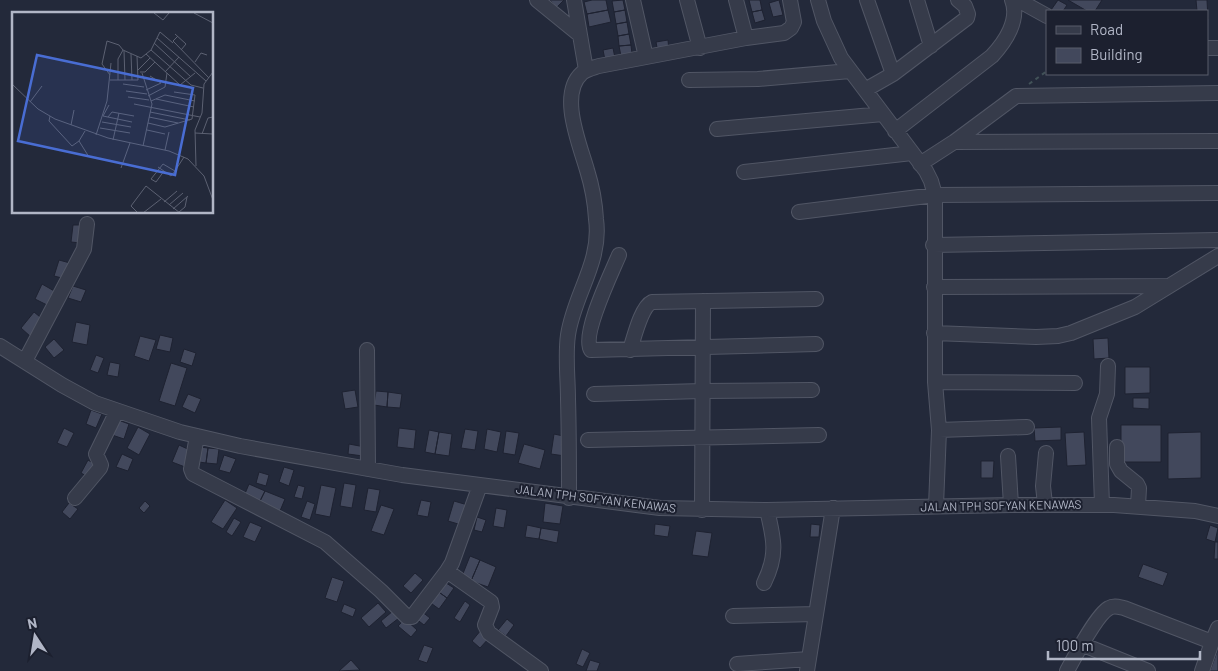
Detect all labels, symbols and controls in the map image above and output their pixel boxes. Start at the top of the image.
legend [1046,10,1208,75]
inset map [12,12,214,214]
text: Road [1090,20,1123,38]
text: Building [1090,45,1143,63]
street label: JALAN TPH SOFYAN KENAWAS [515,481,677,515]
street label: JALAN TPH SOFYAN KENAWAS [920,497,1082,513]
north arrow [10,611,60,661]
text: N [26,614,39,632]
scale bar [1048,628,1200,660]
text: 100 m [1056,636,1094,654]

